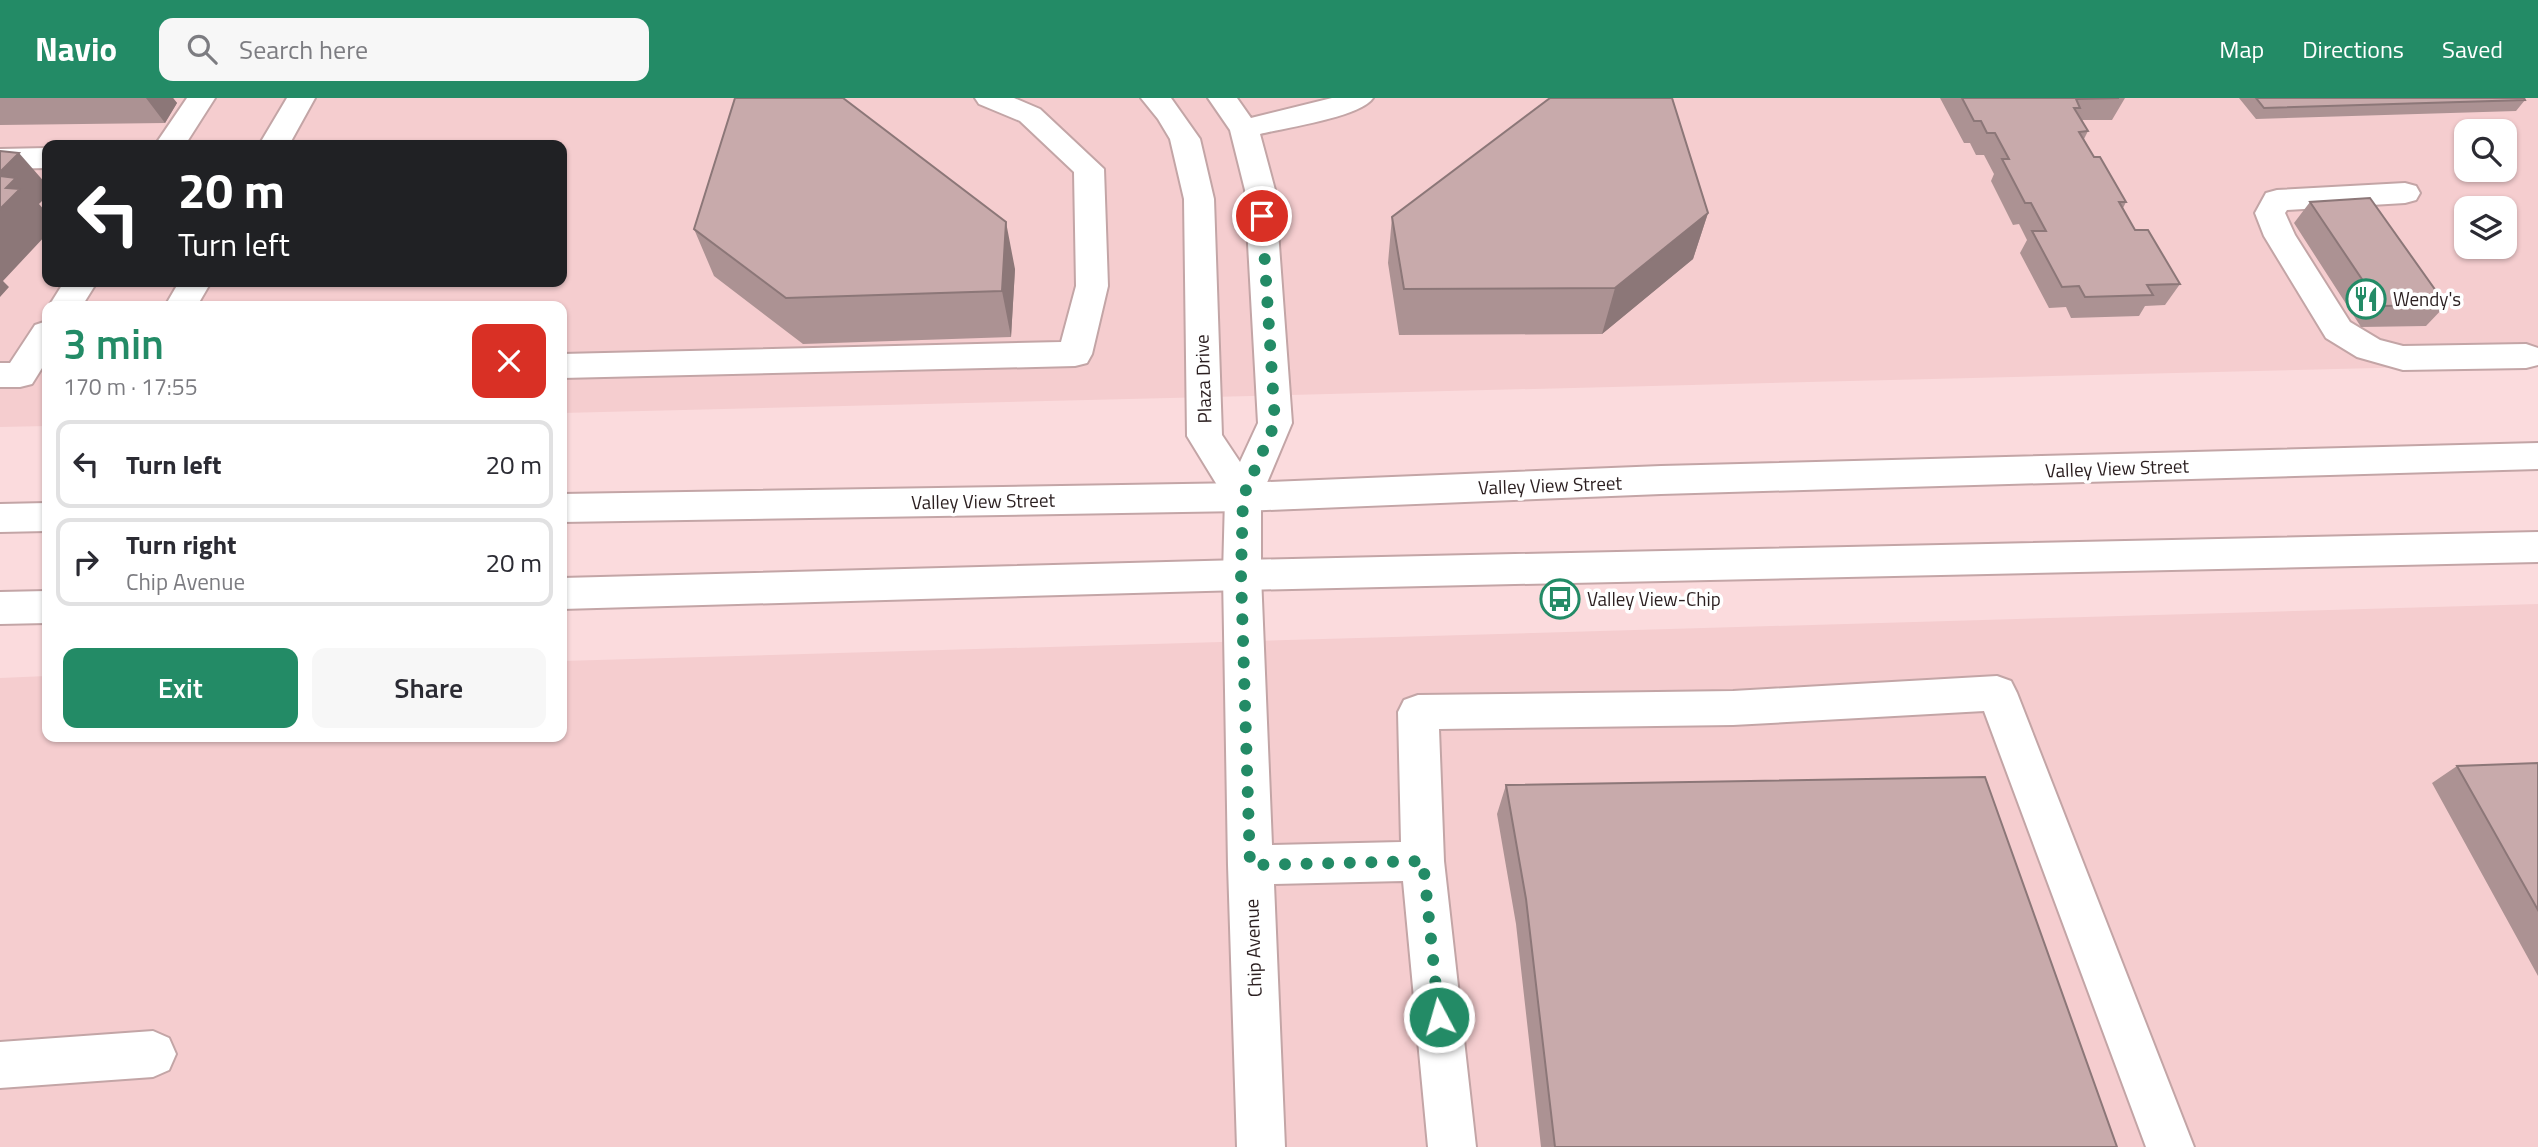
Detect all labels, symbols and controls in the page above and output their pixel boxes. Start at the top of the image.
search box [159,18,649,81]
text: Navio [35,24,117,74]
icon: search [183,30,221,68]
text: Search here [239,30,368,69]
text: Map [2219,31,2264,67]
text: Directions [2302,31,2404,67]
text: Saved [2442,31,2503,67]
map controls [2454,119,2517,259]
button: search [2454,119,2517,182]
text: 20 m [178,152,285,227]
icon: left [63,168,154,259]
pin [1232,186,1292,246]
button: layers [2454,196,2517,259]
icon: arrive [1243,197,1281,235]
text: Turn left [178,220,290,268]
restaurant icon: Wendy's [2345,278,2387,320]
place label: Wendy's [2393,284,2461,313]
text: 3 min [63,311,164,375]
button: close [472,324,546,398]
street label: Plaza Drive [1186,334,1219,424]
text: 170 m · 17:55 [63,369,198,404]
icon: left [67,445,105,483]
text: Turn left [126,445,221,484]
text: 20 m [485,445,542,484]
street label: Valley View Street [2045,450,2190,485]
street label: Valley View Street [1478,467,1623,502]
street label: Valley View Street [911,485,1056,516]
text: Turn right [126,525,237,564]
icon: right [67,543,105,581]
text: 20 m [485,543,542,582]
text: Chip Avenue [126,564,245,599]
bus stop icon: Valley View-Chip [1539,578,1581,620]
place label: Valley View-Chip [1587,584,1721,613]
button: Exit [63,648,298,728]
button: Share [312,648,546,728]
street label: Chip Avenue [1236,898,1269,998]
position arrow [1402,980,1476,1054]

